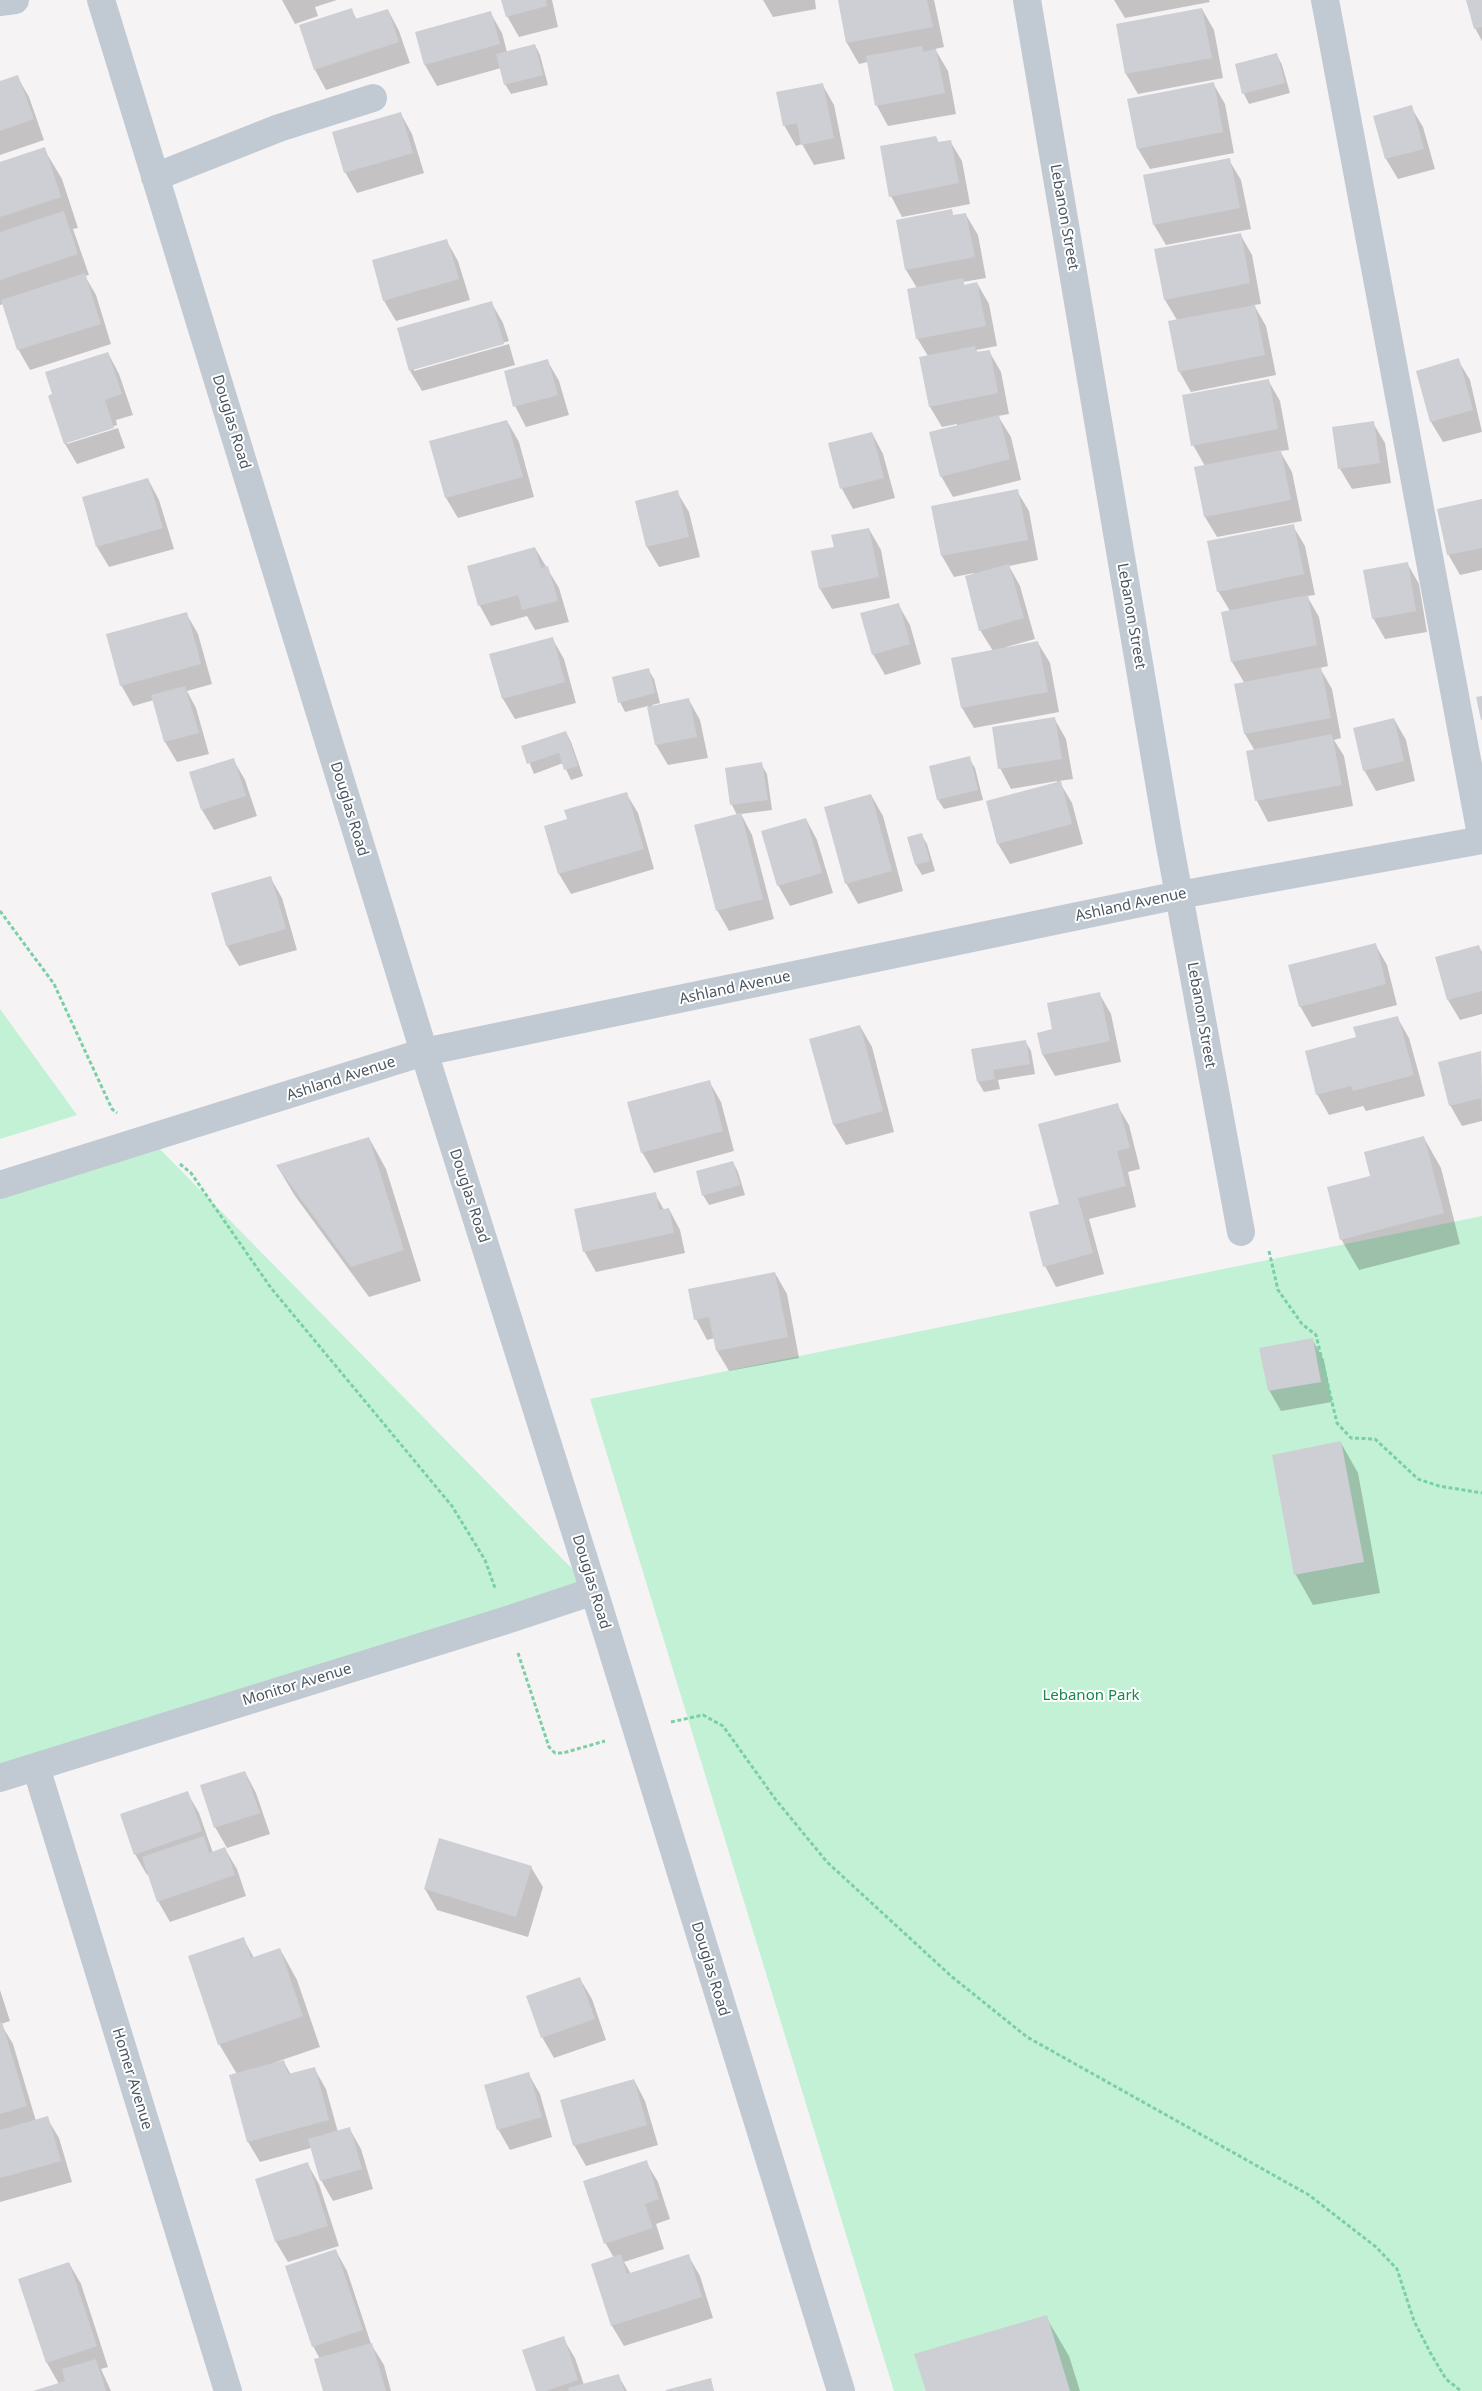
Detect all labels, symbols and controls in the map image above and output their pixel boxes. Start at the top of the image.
street label: Lebanon Street [1046,163,1082,271]
street label: Douglas Road [208,373,254,471]
street label: Lebanon Street [1113,562,1149,670]
street label: Douglas Road [326,760,372,858]
street label: Ashland Avenue [1074,884,1188,926]
street label: Lebanon Street [1183,961,1219,1069]
street label: Ashland Avenue [678,967,792,1009]
street label: Ashland Avenue [284,1053,398,1105]
street label: Douglas Road [445,1147,493,1245]
street label: Douglas Road [568,1533,614,1631]
street label: Monitor Avenue [240,1660,354,1710]
park label: Lebanon Park [1042,1687,1140,1705]
street label: Douglas Road [687,1920,733,2018]
street label: Homer Avenue [108,2026,156,2132]

